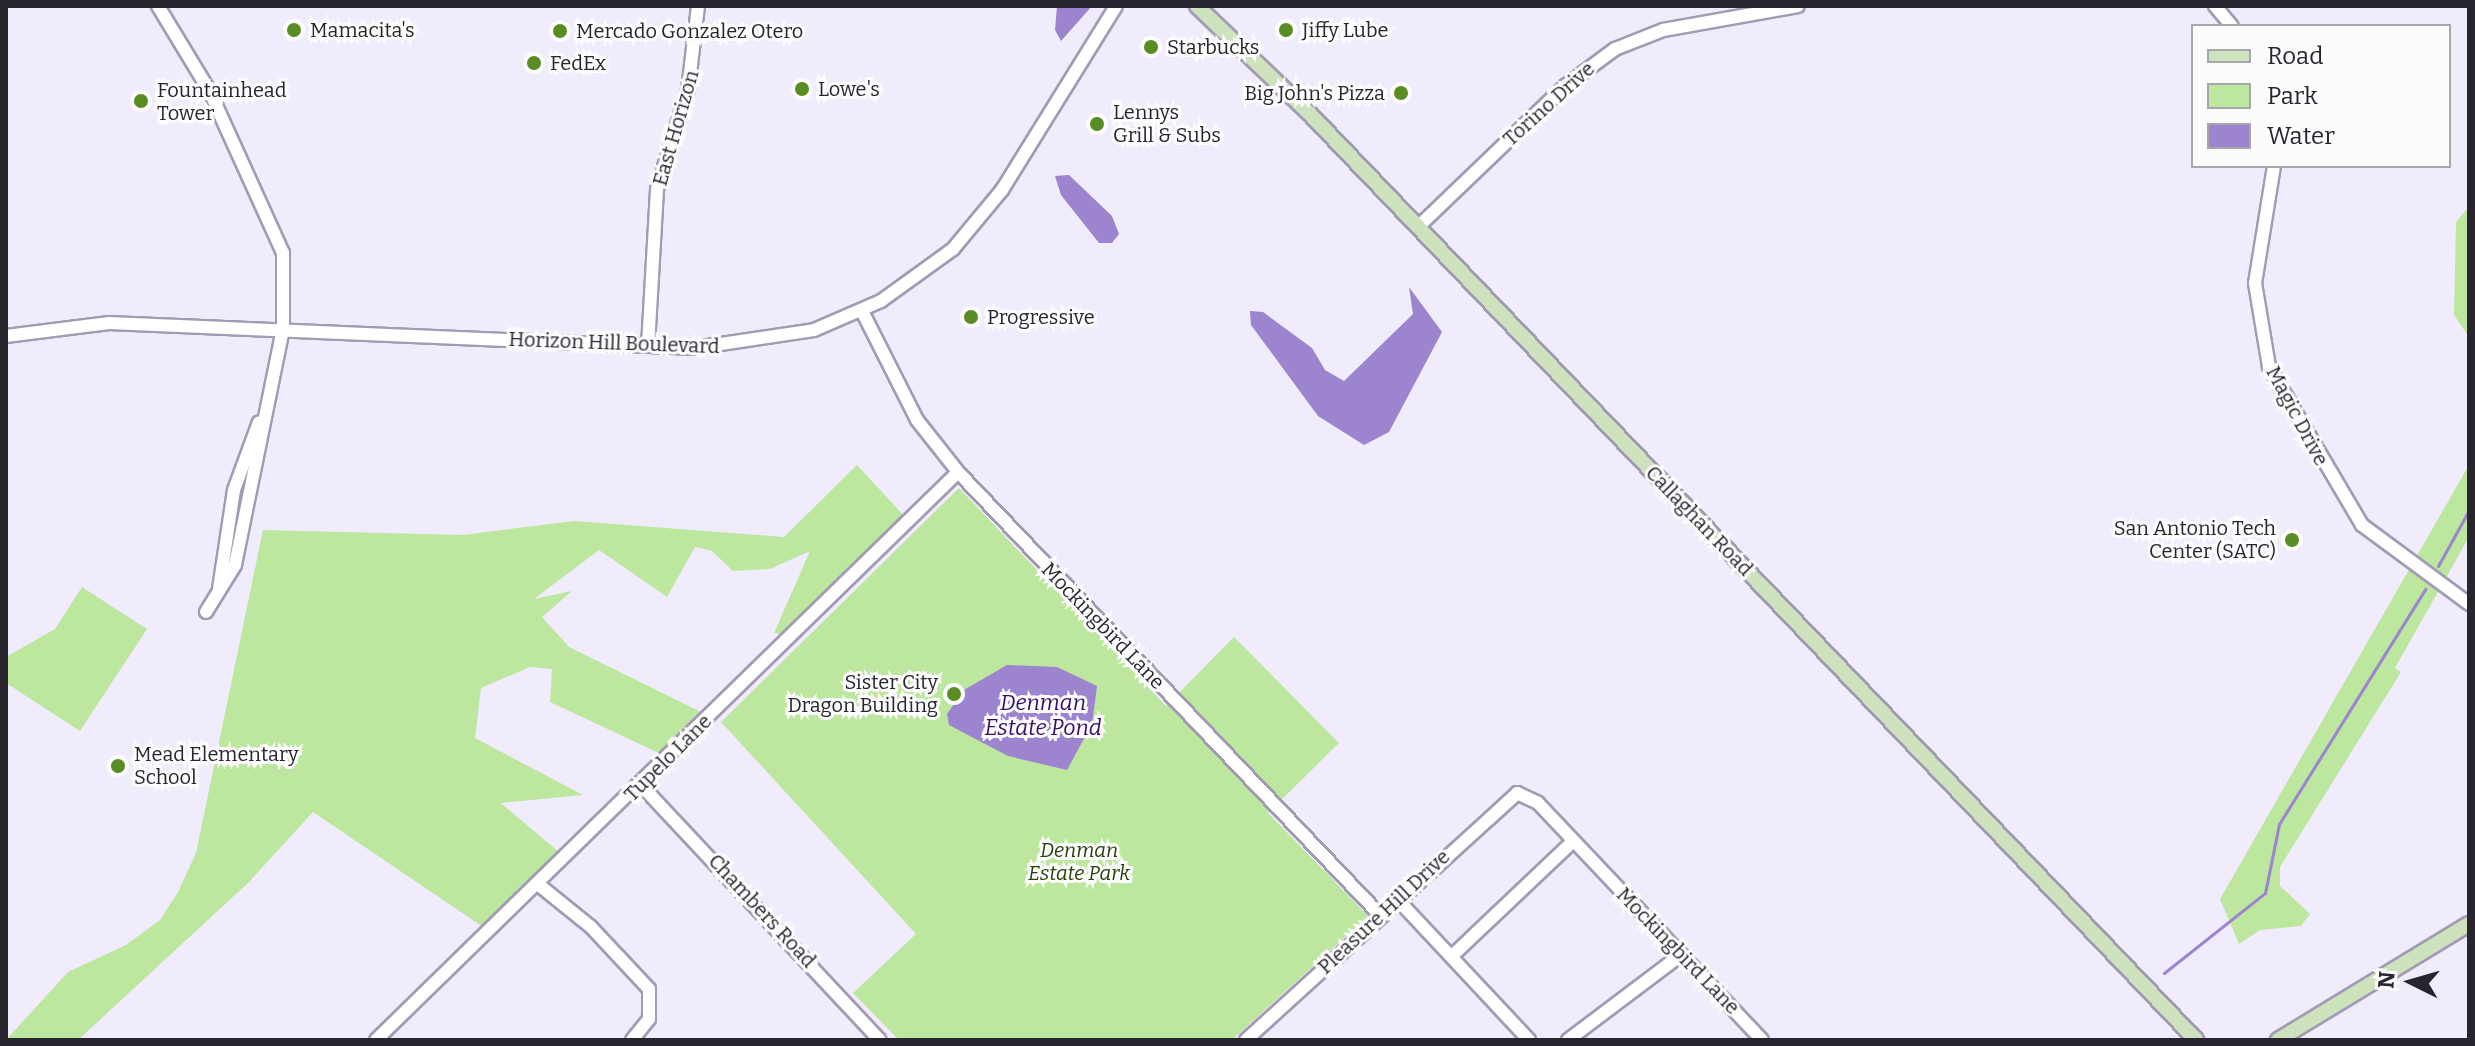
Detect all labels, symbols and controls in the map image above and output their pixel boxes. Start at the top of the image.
place label: Mamacita's [310,18,415,42]
place label: Jiffy Lube [1302,18,1388,42]
place label: Mercado Gonzalez Otero [576,19,803,43]
marker: Mamacita's [285,21,303,39]
marker: Jiffy Lube [1277,21,1295,39]
marker: Mercado Gonzalez Otero [551,22,569,40]
legend [2191,24,2451,168]
place label: Starbucks [1167,35,1259,59]
marker: Starbucks [1142,38,1160,56]
text: Road [2267,42,2323,70]
place label: FedEx [550,51,606,75]
marker: FedEx [525,54,543,72]
street label: Torino Drive [1499,57,1599,151]
street label: East Horizon [648,67,704,189]
place label: Lowe's [818,77,880,101]
place label: Fountainhead Tower [157,78,287,125]
marker: Lowe's [793,80,811,98]
place label: Big John's Pizza [1244,81,1385,105]
text: Park [2267,82,2318,110]
marker: Big John's Pizza [1392,84,1410,102]
marker: Fountainhead Tower [132,92,150,110]
place label: Lennys Grill & Subs [1113,100,1221,147]
marker: Lennys Grill & Subs [1088,115,1106,133]
text: Water [2267,122,2335,150]
place label: Progressive [987,305,1095,329]
marker: Progressive [962,308,980,326]
street label: Horizon Hill Boulevard [508,327,720,359]
street label: Magic Drive [2261,362,2333,470]
street label: Callaghan Road [1640,461,1758,581]
place label: San Antonio Tech Center (SATC) [2114,516,2276,563]
marker: San Antonio Tech Center (SATC) [2283,531,2301,549]
street label: Mockingbird Lane [1037,558,1169,694]
place label: Sister City Dragon Building [787,670,938,717]
marker: Sister City Dragon Building [945,685,963,703]
water label: Denman Estate Pond [984,689,1102,740]
street label: Tupelo Lane [620,710,716,806]
place label: Mead Elementary School [134,742,299,789]
marker: Mead Elementary School [109,757,127,775]
park label: Denman Estate Park [1028,838,1130,885]
street label: Pleasure Hill Drive [1313,845,1455,979]
street label: Chambers Road [703,849,821,973]
street label: Mockingbird Lane [1612,883,1744,1019]
north arrow [2371,942,2451,1022]
text: N [2372,970,2401,990]

